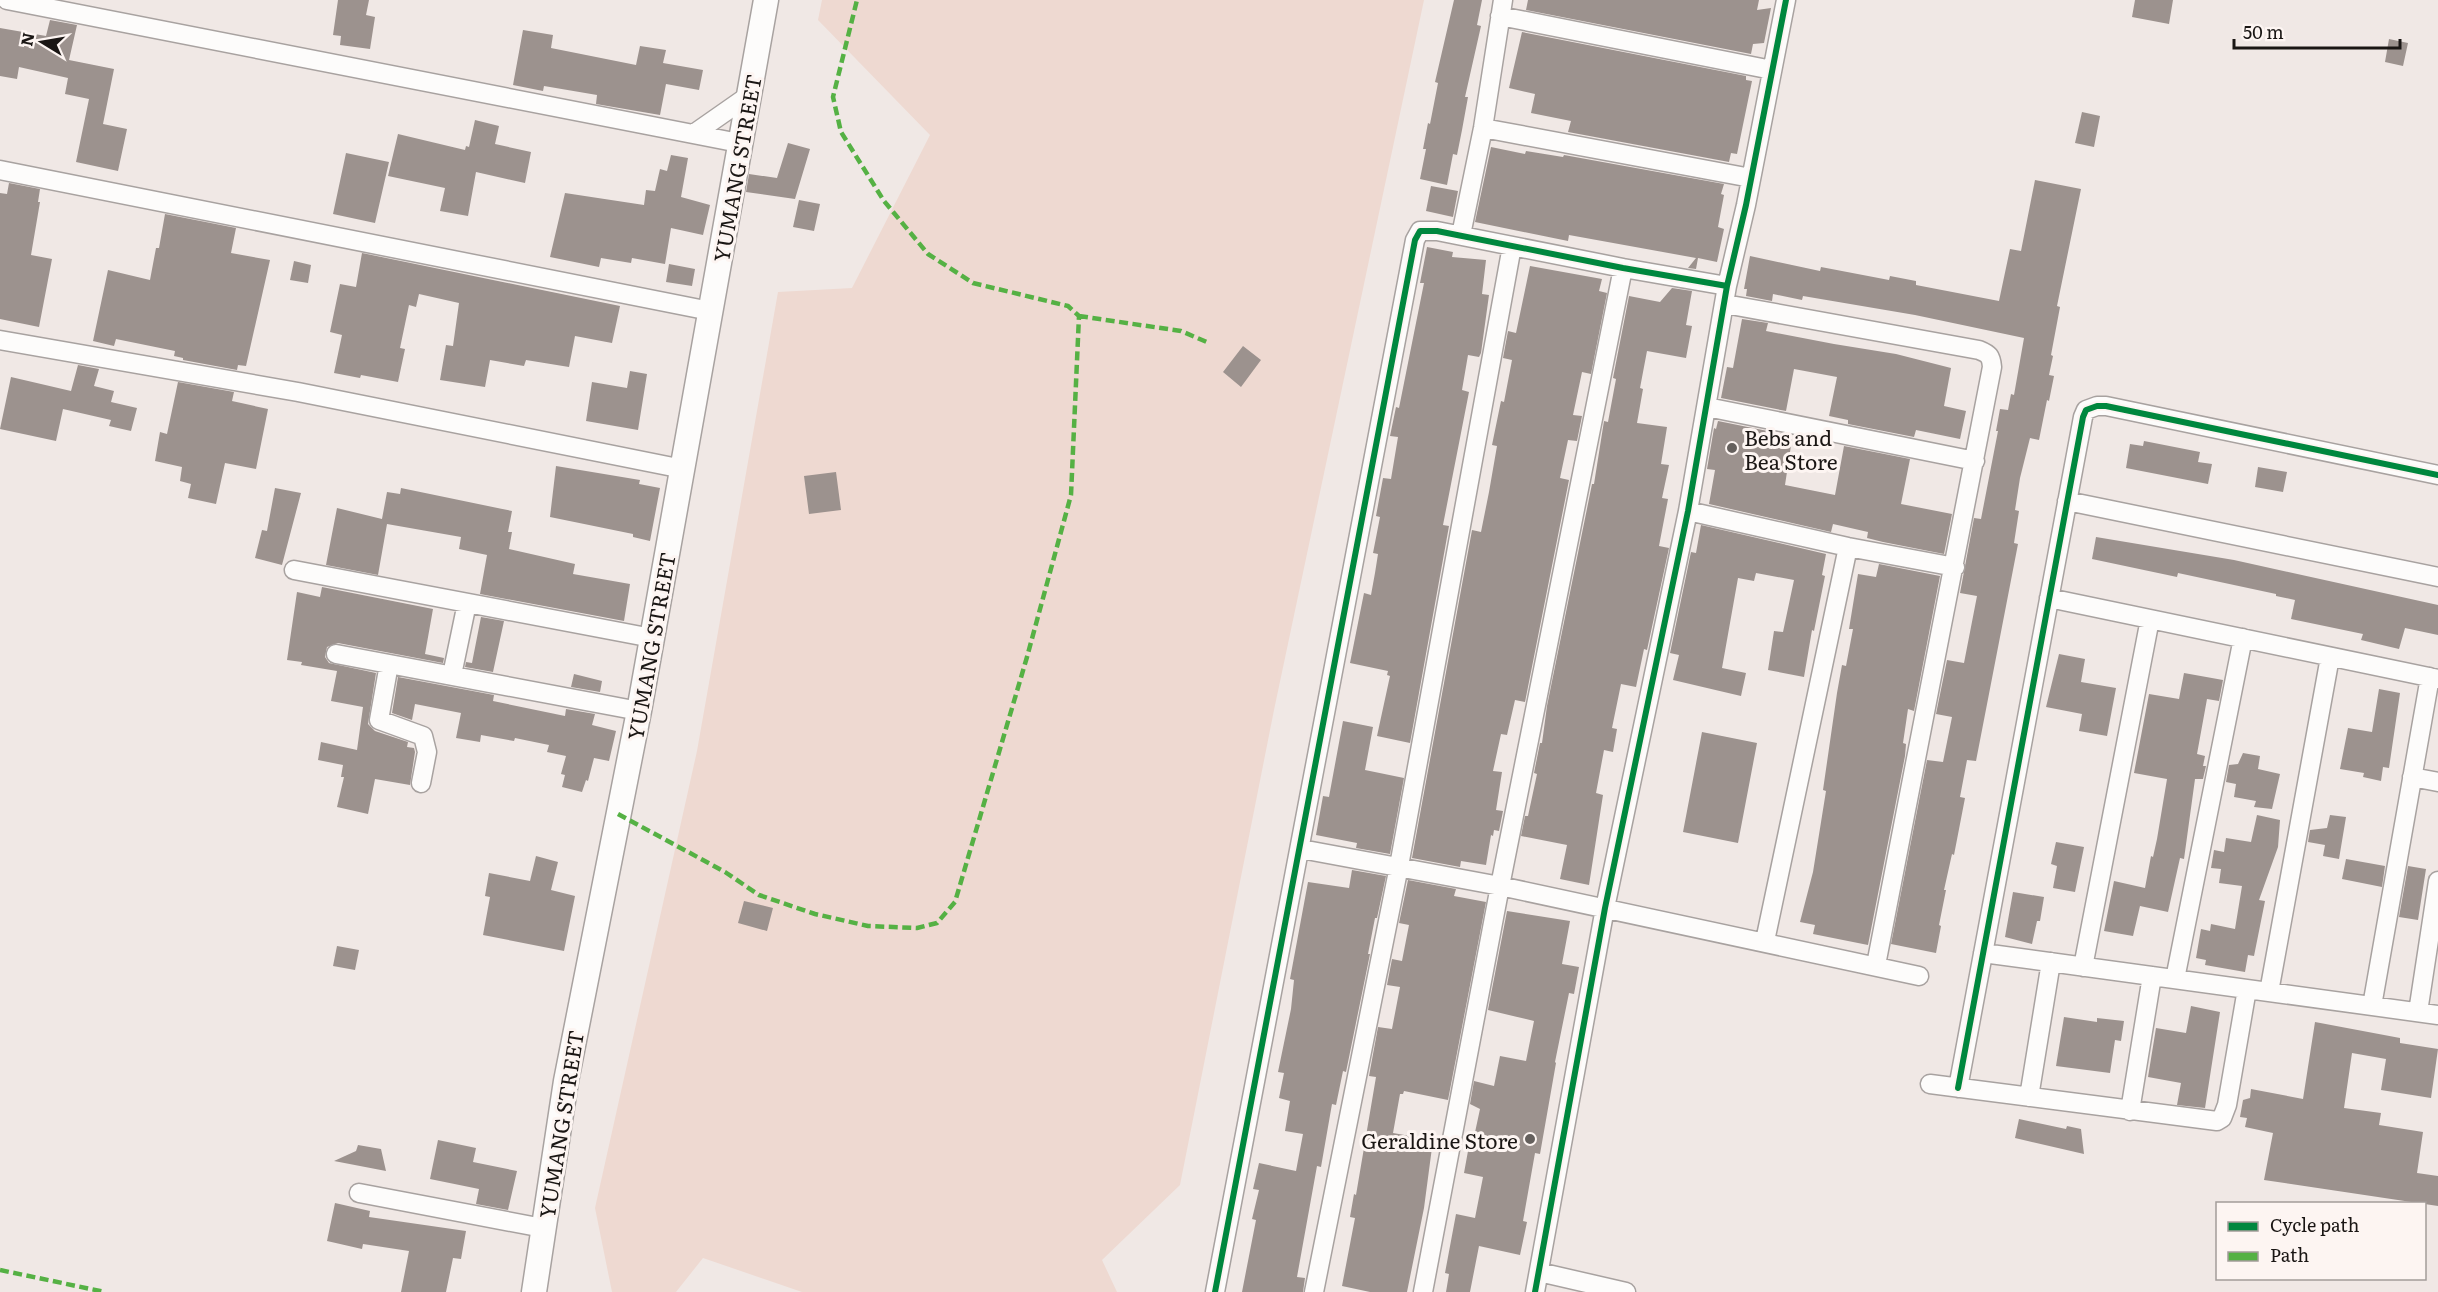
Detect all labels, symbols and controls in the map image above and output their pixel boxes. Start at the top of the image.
north arrow [12,12,72,72]
scale bar [2234,12,2400,50]
text: 50 m [2243,18,2284,45]
text: N [13,30,39,48]
street label: YUMANG STREET [704,72,768,264]
place label: Bebs and Bea Store [1744,421,1838,476]
marker: Bebs and Bea Store [1725,441,1739,455]
street label: YUMANG STREET [618,550,682,742]
street label: YUMANG STREET [530,1028,590,1220]
place label: Geraldine Store [1361,1124,1518,1155]
marker: Geraldine Store [1523,1132,1537,1146]
legend [2216,1202,2426,1280]
text: Cycle path [2270,1211,2359,1238]
text: Path [2270,1241,2309,1268]

